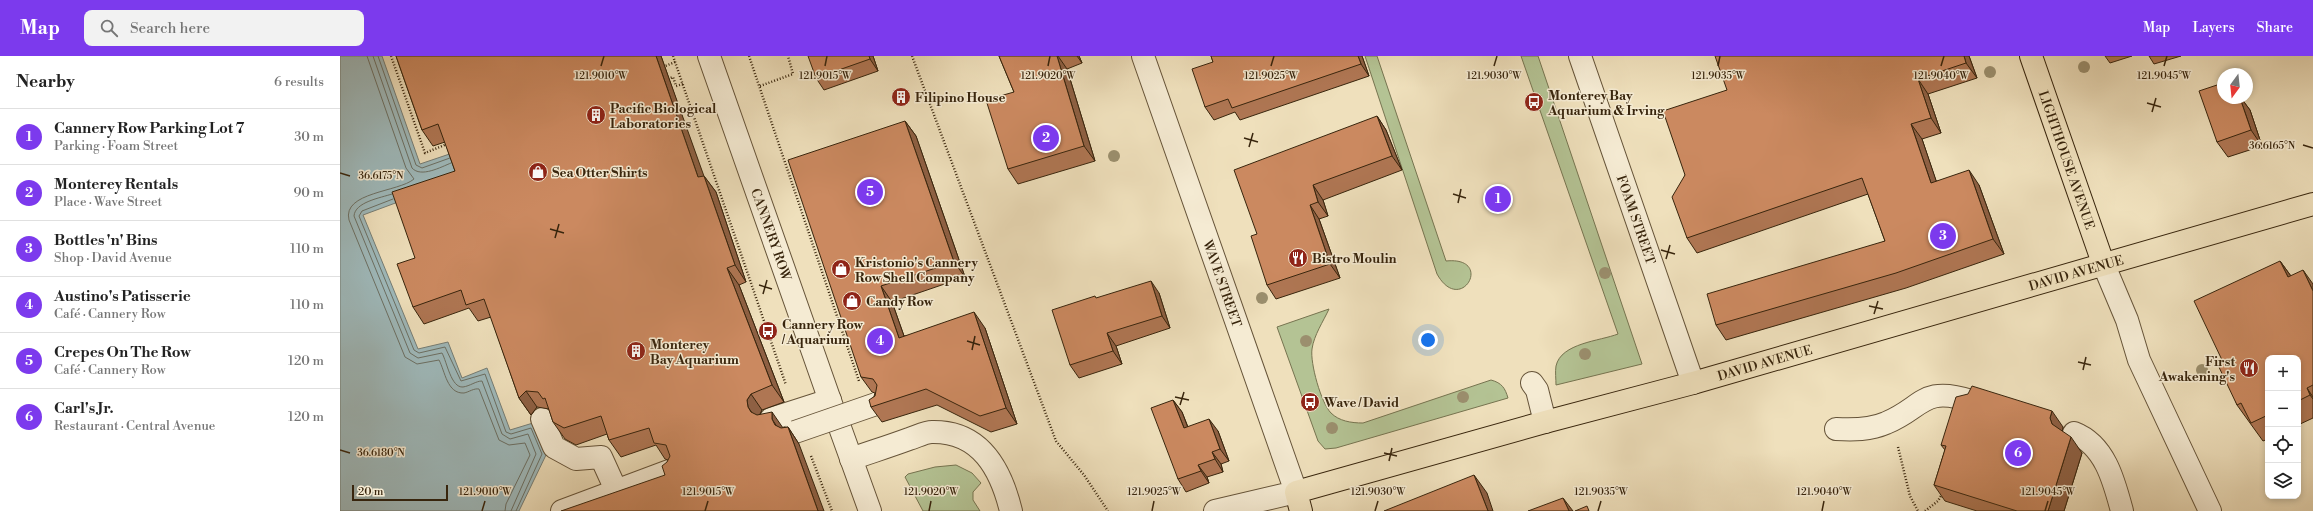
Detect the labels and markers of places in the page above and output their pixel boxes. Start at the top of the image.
building icon: Filipino House [890,86,912,108]
place label: Monterey Bay Aquarium & Irving [1547,88,1665,119]
place label: Filipino House [915,90,1005,106]
bus stop icon: Monterey Bay Aquarium & Irving [1523,91,1545,113]
place label: Pacific Biological Laboratories [610,101,717,132]
building icon: Pacific Biological Laboratories [585,104,607,126]
pin: 2 [1033,123,1059,153]
shop icon: Sea Otter Shirts [527,161,549,183]
place label: Sea Otter Shirts [552,165,648,181]
pin: 5 [857,177,883,207]
pin: 1 [1485,184,1511,214]
pin: 3 [1930,221,1956,251]
restaurant icon: Bistro Moulin [1287,247,1309,269]
place label: Bistro Moulin [1312,251,1397,267]
place label: Kristonio's Cannery Row Shell Company [855,255,978,286]
shop icon: Kristonio's Cannery Row Shell Company [830,258,852,280]
shop icon: Candy Row [841,290,863,312]
place label: Candy Row [866,294,934,310]
place label: Cannery Row / Aquarium [781,317,864,348]
bus stop icon: Cannery Row / Aquarium [757,320,779,342]
pin: 4 [867,326,893,356]
place label: Monterey Bay Aquarium [650,337,739,368]
building icon: Monterey Bay Aquarium [625,340,647,362]
place label: First Awakening's [2158,354,2235,385]
restaurant icon: First Awakening's [2238,357,2260,379]
bus stop icon: Wave / David [1299,391,1321,413]
place label: Wave / David [1323,395,1399,411]
pin: 6 [2005,438,2031,468]

